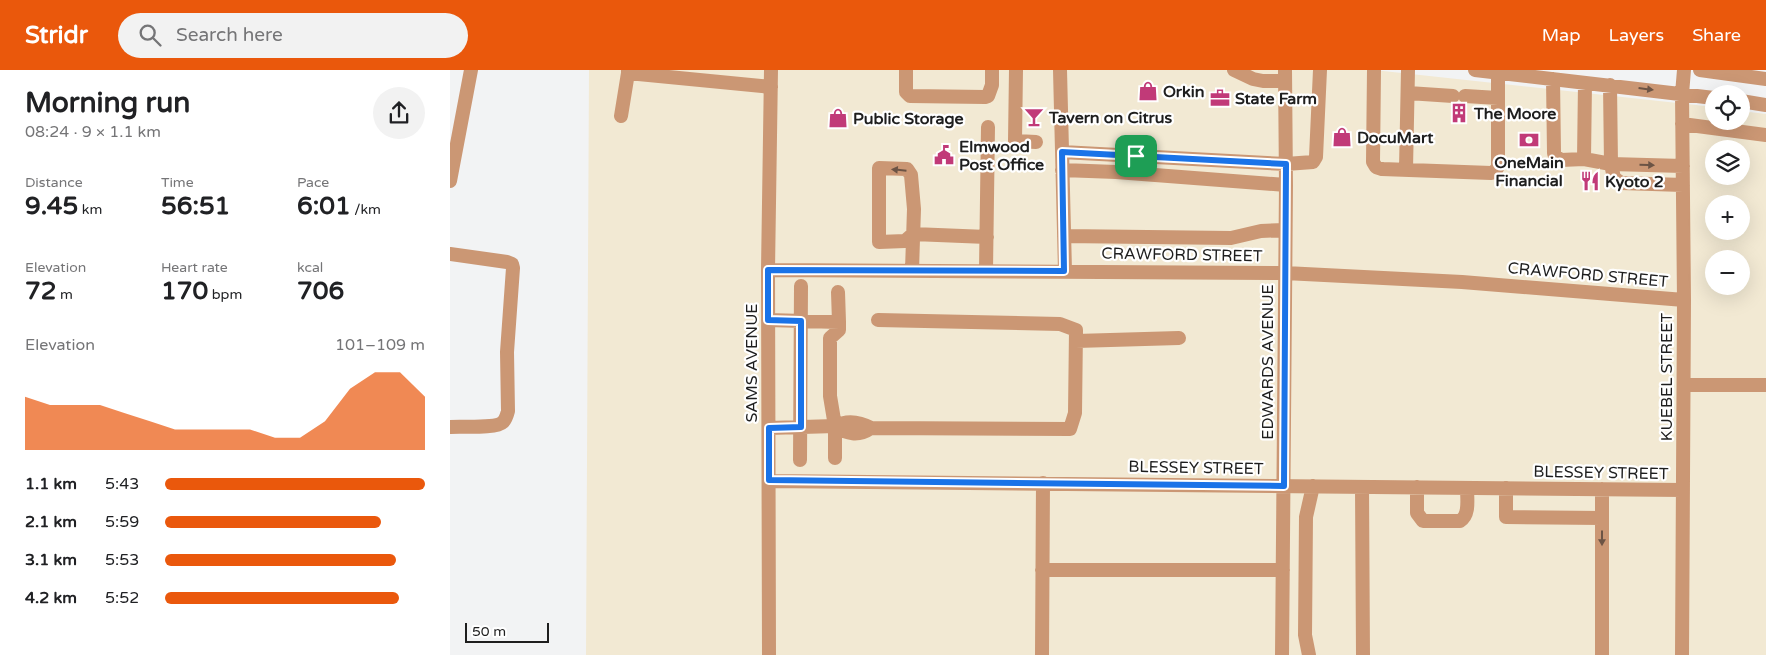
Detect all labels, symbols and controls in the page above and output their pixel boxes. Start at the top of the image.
search box [118,13,468,58]
text: Stridr [25,21,88,50]
icon: search [136,21,164,49]
text: Search here [176,24,283,46]
text: Map [1542,24,1581,46]
text: Layers [1609,24,1664,46]
text: Share [1692,24,1741,46]
shop icon: Orkin [1137,80,1159,102]
place label: Orkin [1163,82,1204,102]
one-way arrow [1638,85,1654,93]
map controls [1705,85,1750,295]
button: locate [1705,85,1750,130]
text: Morning run [25,86,190,120]
button: share [373,87,425,139]
office icon: State Farm [1209,87,1231,109]
place label: State Farm [1235,89,1317,109]
building icon: The Moore [1448,102,1470,124]
place label: The Moore [1473,104,1556,124]
bar icon: Tavern on Citrus [1023,106,1045,128]
shop icon: Public Storage [827,107,849,129]
place label: Tavern on Citrus [1048,108,1172,128]
place label: Public Storage [853,109,964,129]
text: 08:24 · 9 × 1.1 km [25,122,161,142]
shop icon: DocuMart [1331,126,1353,148]
place label: DocuMart [1357,128,1434,148]
bank icon: OneMain Financial [1518,129,1540,151]
pin [1115,135,1157,177]
place label: Elmwood Post Office [959,137,1044,175]
button: layers [1705,140,1750,185]
icon: arrive [1122,142,1150,170]
public building icon: Elmwood Post Office [933,144,955,166]
place label: OneMain Financial [1494,153,1564,191]
one-way arrow [1640,161,1656,169]
one-way arrow [891,165,907,173]
restaurant icon: Kyoto 2 [1579,170,1601,192]
place label: Kyoto 2 [1605,172,1664,192]
text: Distance [25,174,83,191]
text: Time [161,174,194,191]
text: Pace [297,174,329,191]
text: 9.45 [25,191,78,221]
text: 56:51 [161,191,230,221]
text: 6:01 [297,191,351,221]
button: + [1705,195,1750,240]
text: km [78,201,102,218]
text: /km [351,201,381,218]
street label: CRAWFORD STREET [1101,244,1263,266]
button: − [1705,250,1750,295]
street label: CRAWFORD STREET [1507,258,1669,292]
text: Elevation [25,259,86,276]
text: Heart rate [161,259,228,276]
text: kcal [297,259,323,276]
text: 72 [25,276,56,306]
text: 170 [161,276,208,306]
text: 706 [297,276,344,306]
street label: EDWARDS AVENUE [1258,284,1278,440]
text: m [56,286,73,303]
text: bpm [208,286,242,303]
street label: SAMS AVENUE [742,304,762,423]
street label: KUEBEL STREET [1657,313,1677,441]
text: Elevation [25,335,95,355]
text: 101–109 m [335,335,425,355]
street label: BLESSEY STREET [1128,457,1264,479]
street label: BLESSEY STREET [1533,462,1669,484]
text: 1.1 km [25,474,77,494]
text: 5:43 [105,474,139,494]
text: 2.1 km [25,512,77,532]
text: 5:59 [105,512,139,532]
one-way arrow [1598,530,1606,546]
text: 3.1 km [25,550,77,570]
text: 5:53 [105,550,139,570]
text: 4.2 km [25,588,77,608]
text: 5:52 [105,588,139,608]
scale bar [465,620,549,643]
text: 50 m [472,623,506,640]

